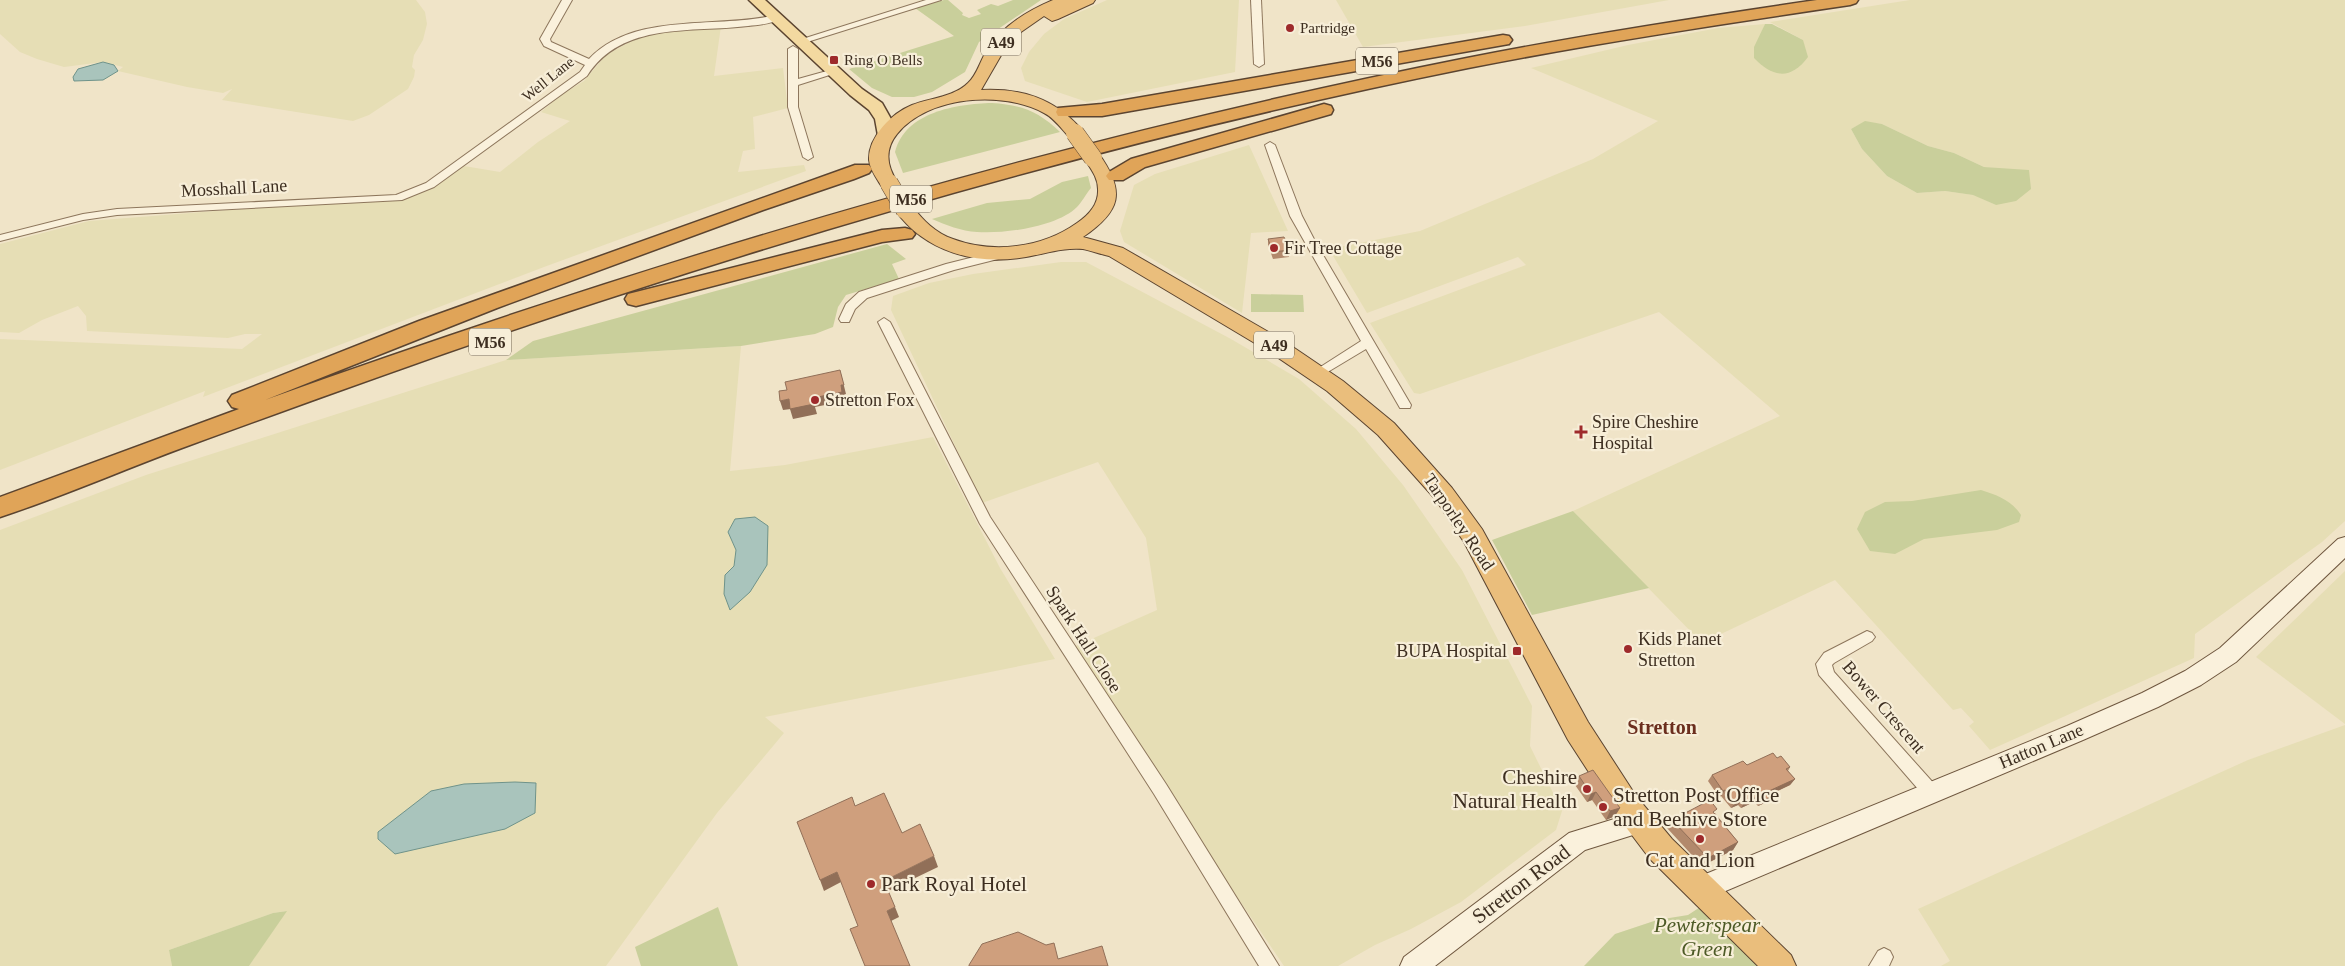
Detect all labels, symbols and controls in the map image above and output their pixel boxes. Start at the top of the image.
place label: Partridge [1300,20,1355,36]
marker: Partridge [1284,22,1296,34]
road number: A49 [981,28,1021,56]
road number: M56 [1356,48,1398,74]
place label: Ring O Bells [844,52,923,68]
street label: Well Lane [519,53,577,105]
marker: Ring O Bells [828,54,840,66]
street label: Mosshall Lane [180,175,288,201]
road number: M56 [890,185,932,212]
place label: Fir Tree Cottage [1284,238,1402,258]
marker: Fir Tree Cottage [1268,242,1280,254]
road number: M56 [469,328,511,356]
road number: A49 [1254,332,1294,358]
place label: Stretton Fox [825,390,915,410]
marker: Stretton Fox [809,394,821,406]
place label: Spire Cheshire Hospital [1592,412,1698,453]
marker: Spire Cheshire Hospital [1574,425,1588,439]
street label: Tarporley Road [1419,470,1499,574]
street label: Spark Hall Close [1042,582,1126,696]
place label: Kids Planet Stretton [1638,629,1722,670]
place label: BUPA Hospital [1396,641,1507,661]
marker: Kids Planet Stretton [1622,643,1634,655]
marker: BUPA Hospital [1511,645,1523,657]
street label: Bower Crescent [1839,657,1929,757]
district label: Stretton [1627,716,1697,738]
street label: Hatton Lane [1996,719,2086,773]
place label: Cheshire Natural Health [1453,765,1577,813]
marker: Cheshire Natural Health [1581,783,1593,795]
place label: Stretton Post Office and Beehive Store [1613,783,1779,831]
marker: Stretton Post Office and Beehive Store [1597,801,1609,813]
marker: Cat and Lion [1694,833,1706,845]
street label: Stretton Road [1467,839,1575,929]
place label: Cat and Lion [1645,848,1755,872]
place label: Park Royal Hotel [881,872,1027,896]
marker: Park Royal Hotel [865,878,877,890]
park label: Pewterspear Green [1653,913,1761,961]

